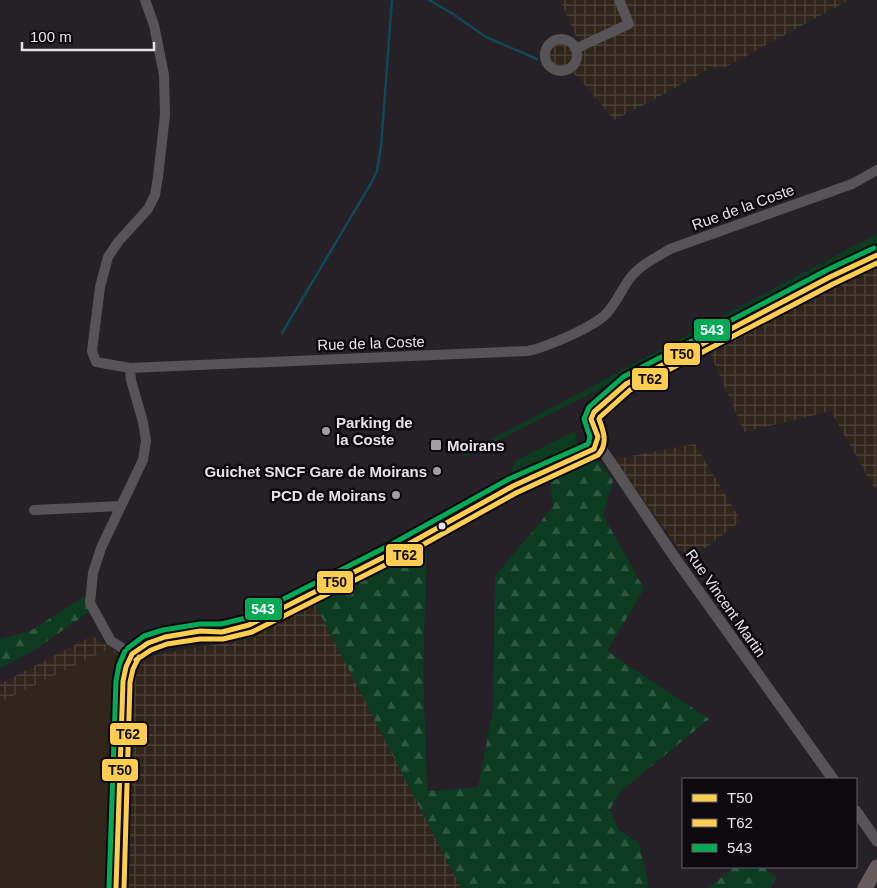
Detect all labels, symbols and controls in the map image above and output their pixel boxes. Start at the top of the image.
scale bar [22,20,155,52]
text: 100 m [30,28,72,45]
street label: Rue de la Coste [690,181,796,233]
line badge: 543 [693,318,731,342]
text: 543 [700,322,724,338]
street label: Rue de la Coste [317,333,425,353]
line badge: T50 [663,342,701,366]
text: T50 [670,346,694,362]
line badge: T62 [631,367,669,391]
text: T62 [638,371,662,387]
place label: Parking de la Coste [336,414,413,448]
marker: Parking de la Coste [320,425,332,437]
place label: Moirans [447,437,505,454]
marker: Moirans [429,438,443,452]
place label: Guichet SNCF Gare de Moirans [204,463,427,480]
marker: Guichet SNCF Gare de Moirans [431,465,443,477]
place label: PCD de Moirans [271,487,386,504]
marker: PCD de Moirans [390,489,402,501]
unlabelled marker [437,521,447,531]
line badge: T62 [385,543,424,567]
street label: Rue Vincent Martin [683,546,769,660]
text: T62 [393,547,417,563]
line badge: T50 [316,570,354,594]
text: T50 [323,574,347,590]
line badge: 543 [244,597,283,621]
text: 543 [251,601,275,617]
line badge: T62 [109,722,148,746]
text: T62 [116,726,140,742]
line badge: T50 [101,758,139,782]
text: T50 [108,762,132,778]
legend [682,778,857,868]
text: T50 [727,789,753,806]
text: T62 [727,814,753,831]
text: 543 [727,839,752,856]

